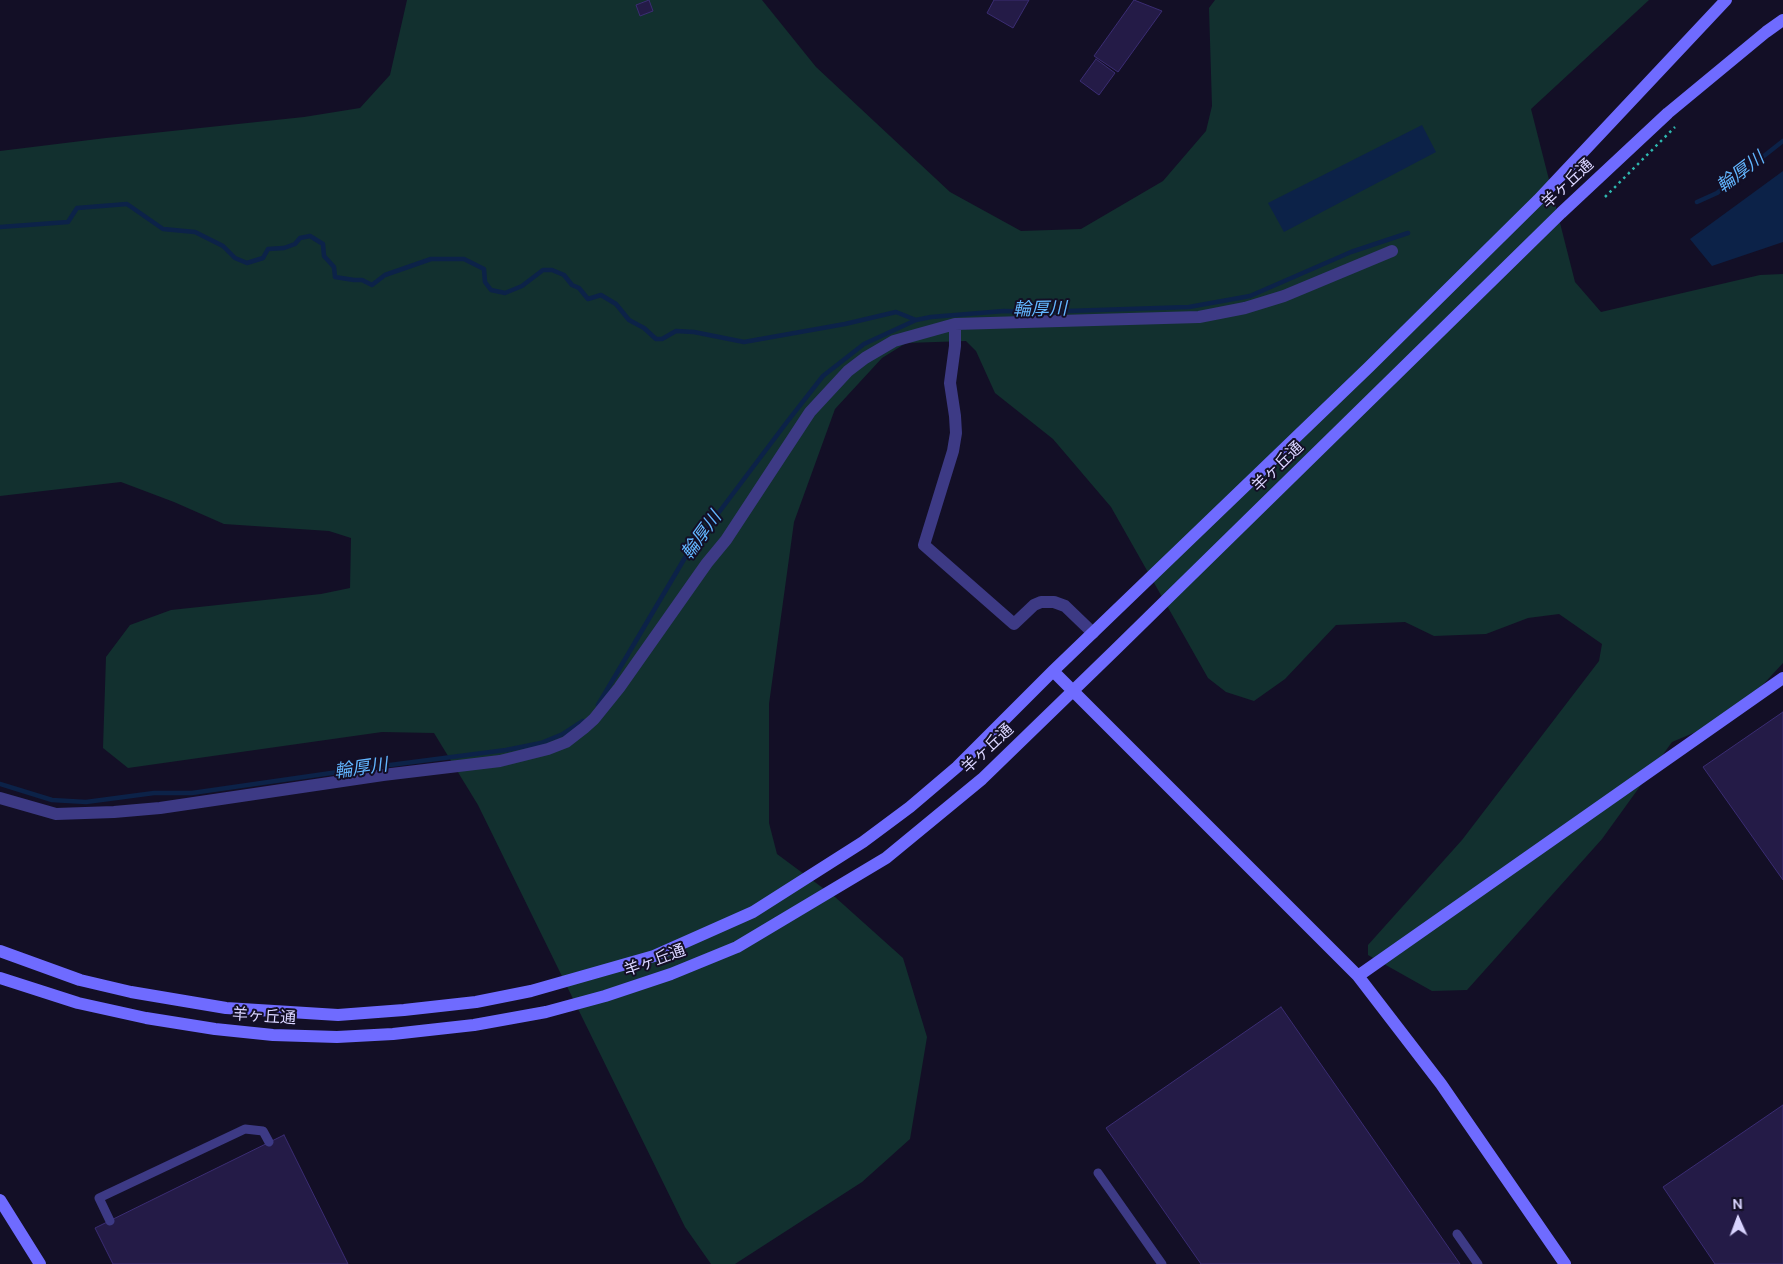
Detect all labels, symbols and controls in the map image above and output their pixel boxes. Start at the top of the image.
water label: 輪厚川 [1713,148,1769,198]
street label: 羊ヶ丘通 [1538,155,1598,213]
water label: 輪厚川 [1013,299,1067,321]
street label: 羊ヶ丘通 [1248,438,1308,496]
water label: 輪厚川 [677,508,727,564]
street label: 羊ヶ丘通 [958,720,1018,778]
water label: 輪厚川 [333,755,389,783]
street label: 羊ヶ丘通 [622,941,688,981]
street label: 羊ヶ丘通 [231,1005,297,1029]
north arrow [1713,1194,1763,1244]
text: N [1732,1195,1743,1213]

